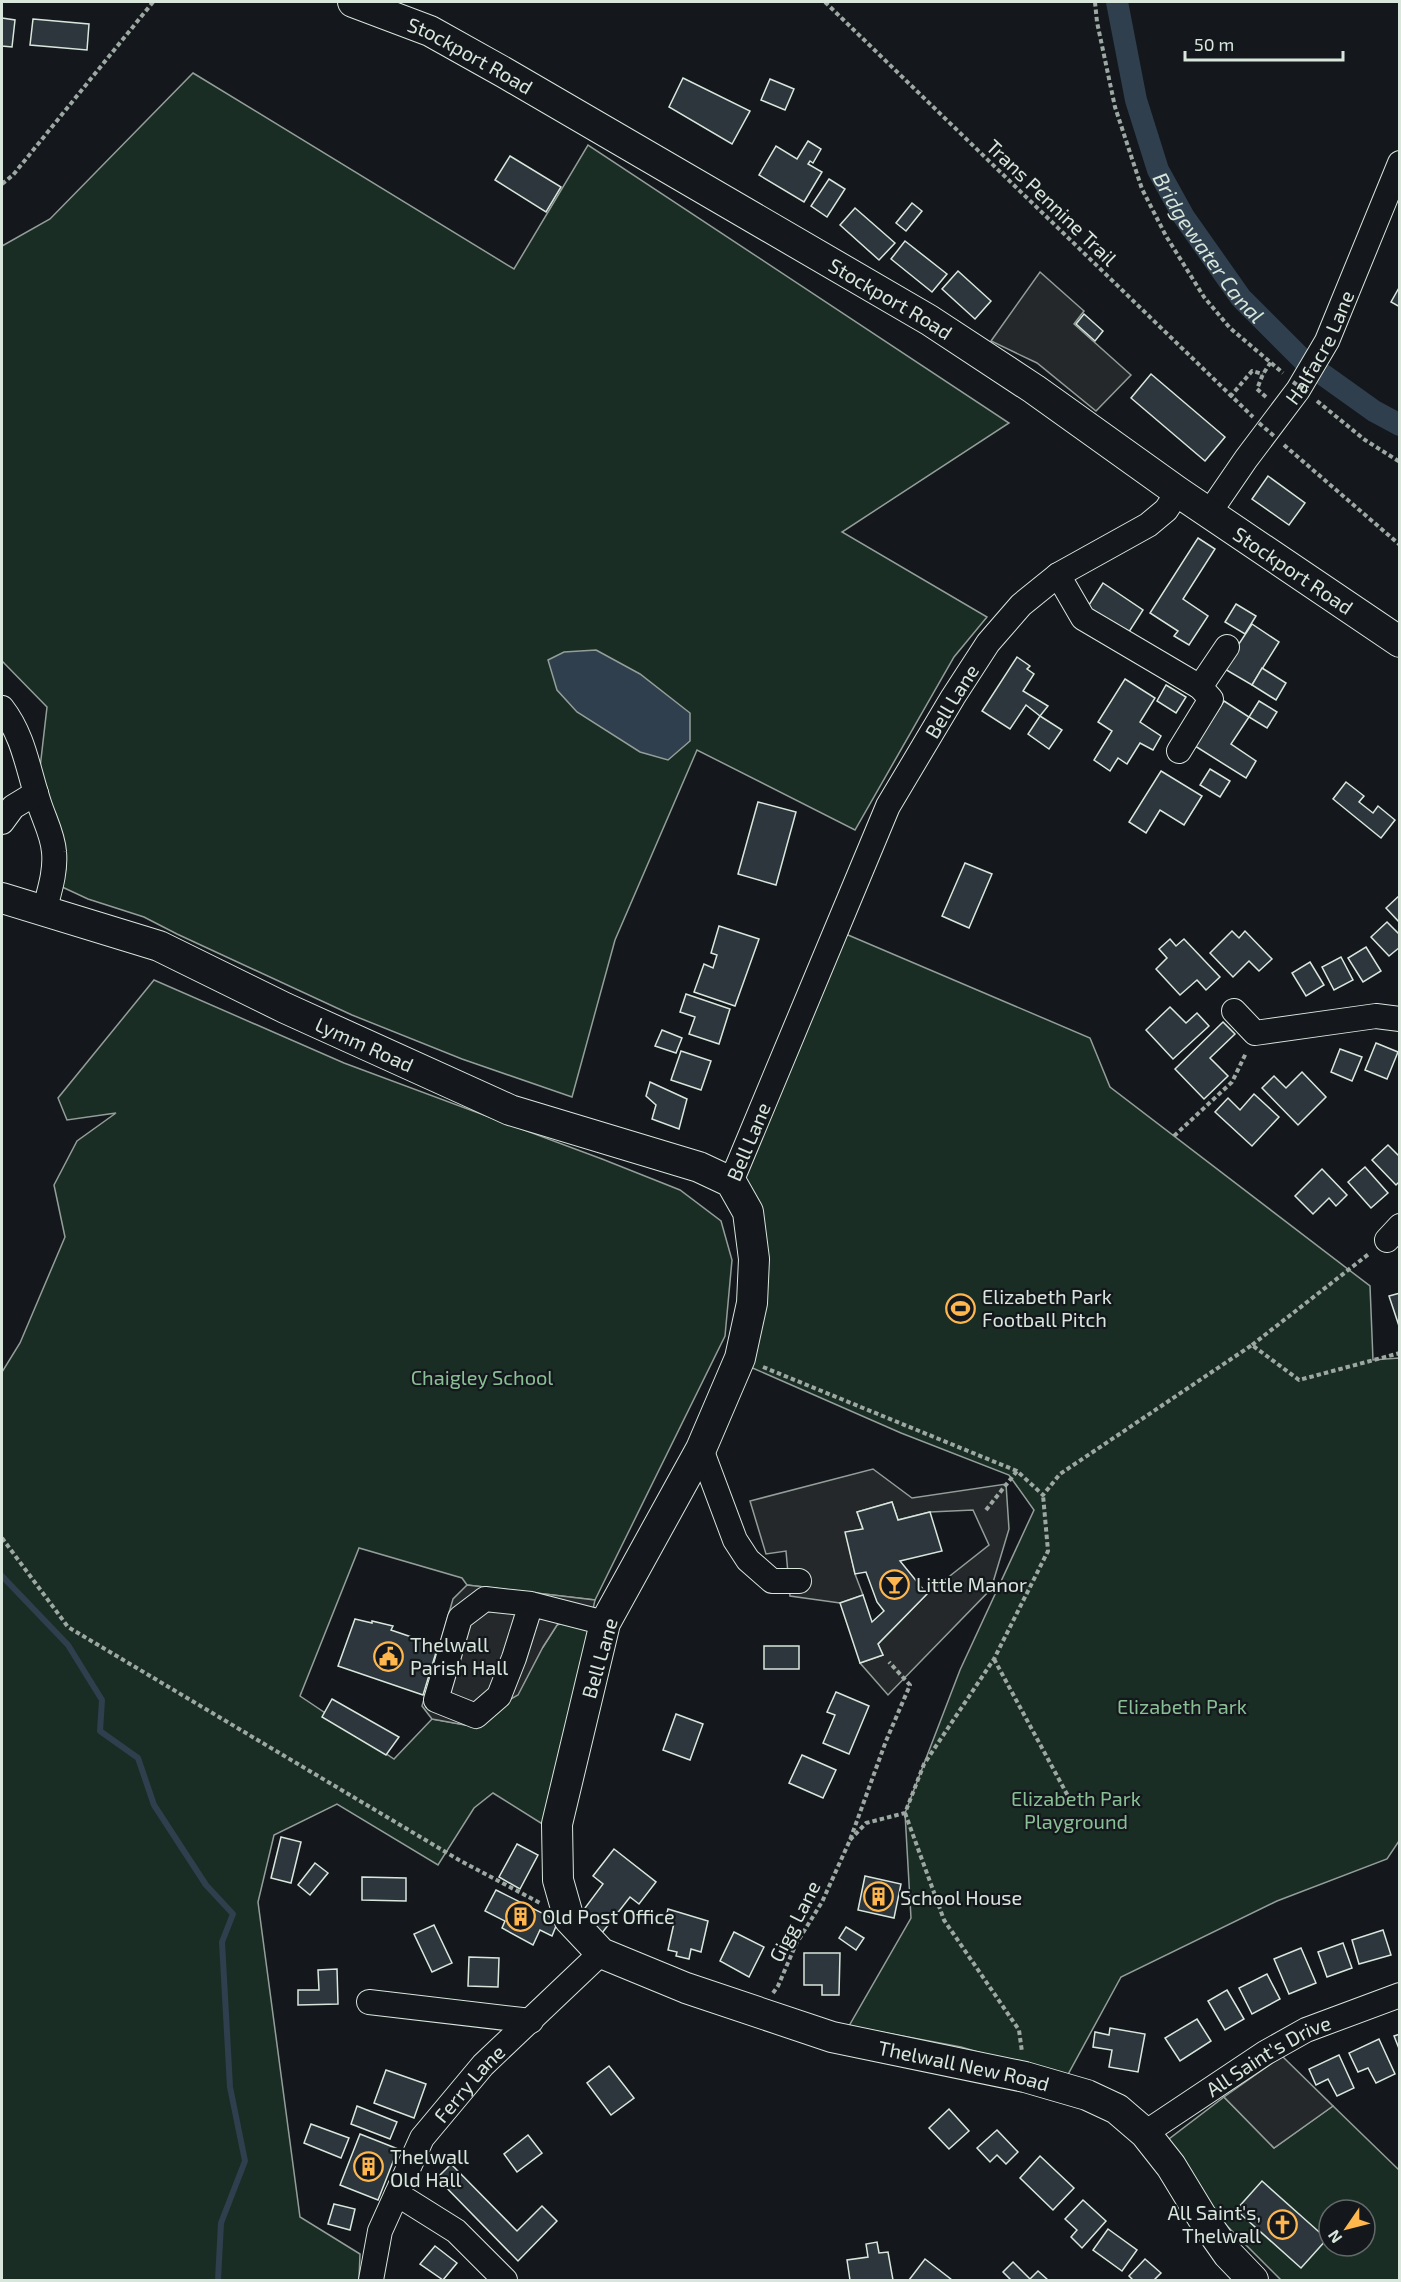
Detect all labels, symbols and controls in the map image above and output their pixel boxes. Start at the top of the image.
street label: Stockport Road [404,12,537,99]
scale bar [1185,24,1342,62]
text: 50 m [1194,33,1234,55]
street label: Trans Pennine Trail [982,134,1122,270]
water label: Bridgewater Canal [1149,167,1270,327]
street label: Stockport Road [825,252,957,344]
street label: Halfacre Lane [1280,287,1359,409]
street label: Stockport Road [1229,521,1358,619]
street label: Bell Lane [919,659,983,742]
street label: Lymm Road [312,1011,417,1077]
street label: Bell Lane [721,1099,775,1184]
place label: Elizabeth Park Football Pitch [982,1284,1112,1331]
sports icon: Elizabeth Park Football Pitch [945,1292,977,1324]
park label: Chaigley School [411,1365,553,1389]
bar icon: Little Manor [879,1568,911,1600]
place label: Little Manor [916,1572,1027,1596]
street label: Bell Lane [576,1615,622,1701]
place label: Thelwall Parish Hall [410,1632,508,1679]
public building icon: Thelwall Parish Hall [373,1640,405,1672]
park label: Elizabeth Park [1117,1694,1247,1718]
park label: Elizabeth Park Playground [1011,1786,1141,1833]
street label: Gigg Lane [763,1876,825,1966]
building icon: School House [863,1881,895,1913]
place label: School House [900,1885,1022,1909]
building icon: Old Post Office [505,1900,537,1932]
place label: Old Post Office [542,1904,675,1928]
street label: All Saint's Drive [1201,2010,1334,2101]
street label: Thelwall New Road [876,2035,1052,2095]
street label: Ferry Lane [428,2039,509,2127]
place label: Thelwall Old Hall [390,2144,469,2191]
building icon: Thelwall Old Hall [353,2151,385,2183]
north arrow [1317,2198,1377,2258]
place label: All Saint's, Thelwall [1167,2200,1261,2247]
church icon: All Saint's, Thelwall [1266,2208,1298,2240]
text: N [1323,2227,1345,2247]

